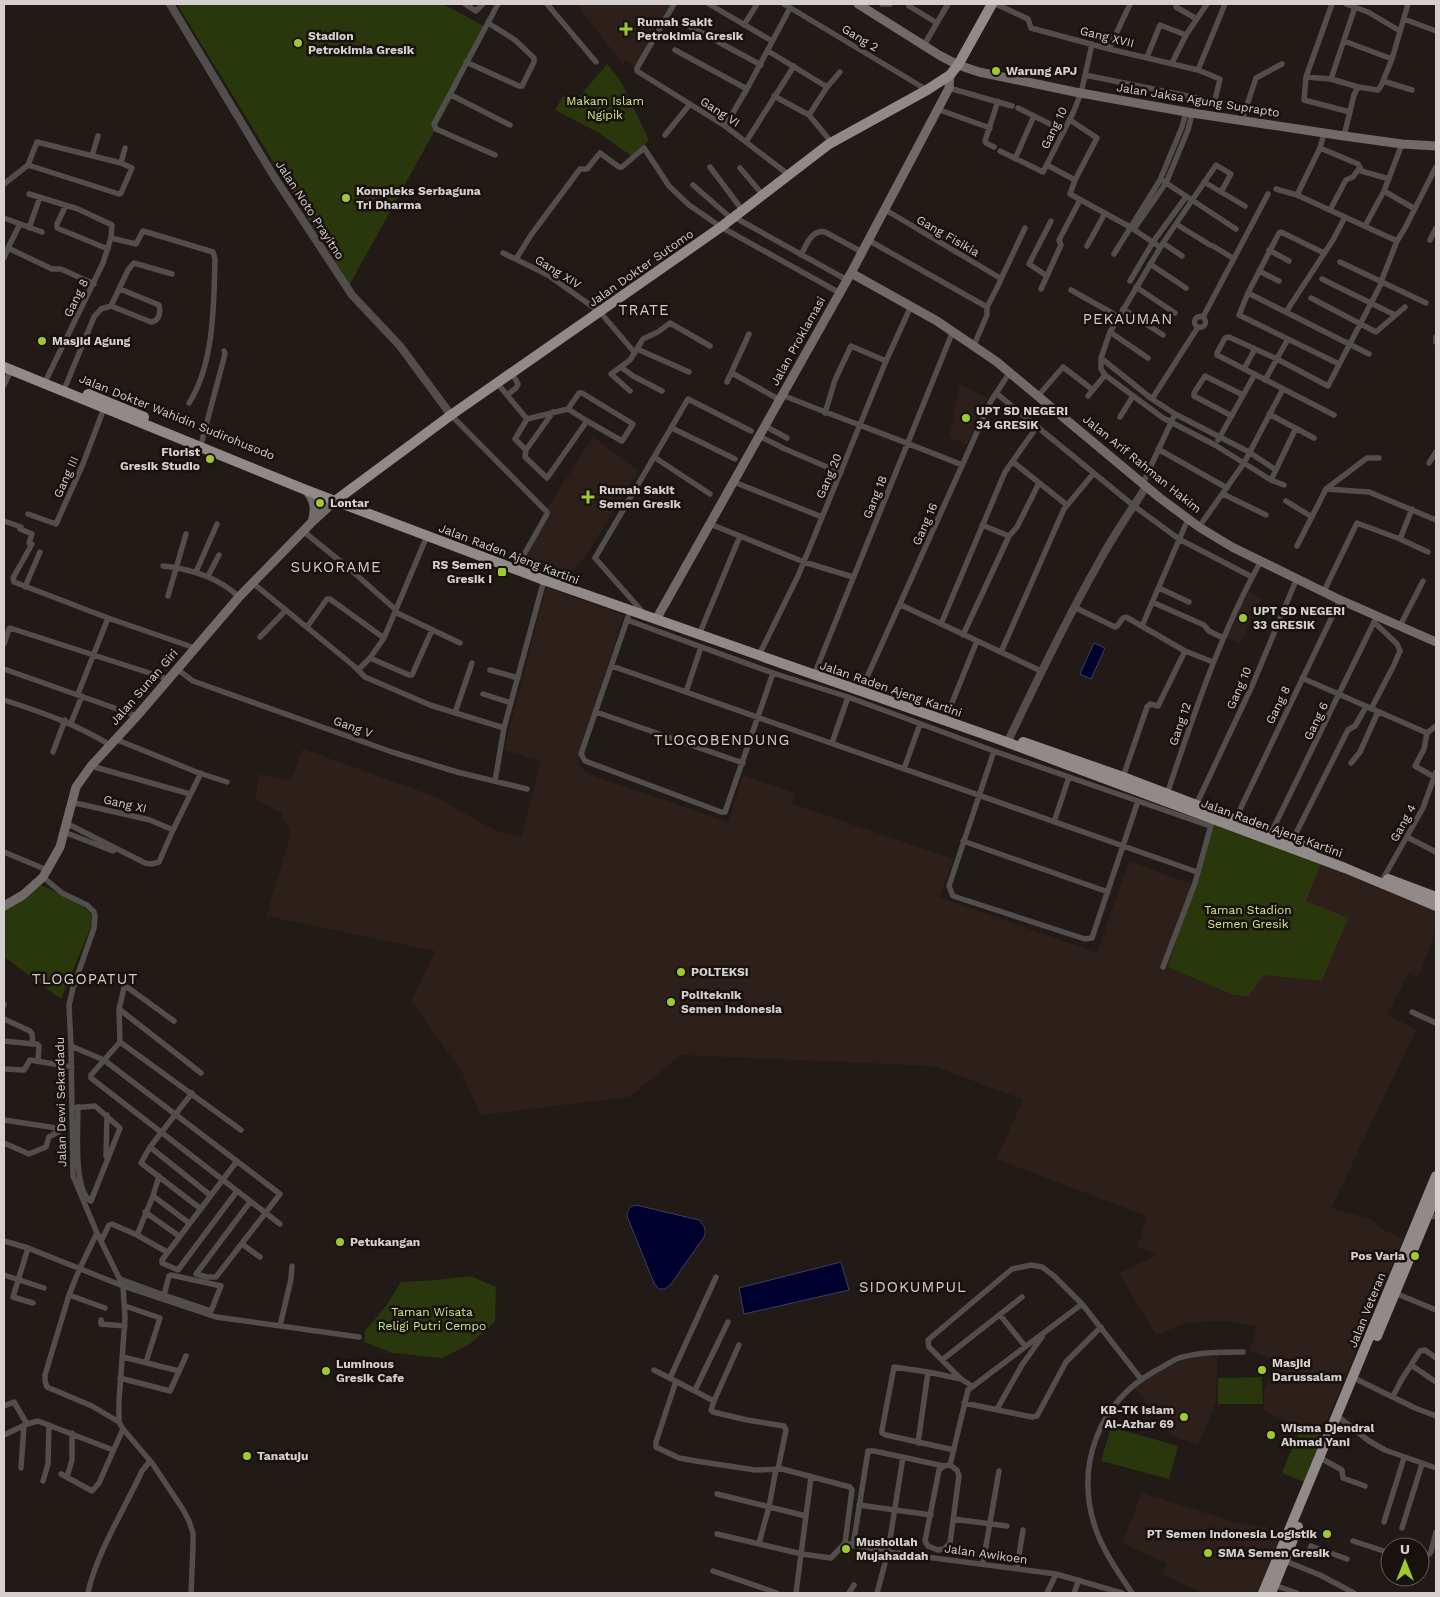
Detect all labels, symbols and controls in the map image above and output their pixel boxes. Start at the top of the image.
place label: Rumah Sakit Petrokimia Gresik [637,15,744,43]
marker: Rumah Sakit Petrokimia Gresik [619,22,633,36]
street label: Gang 2 [839,22,881,54]
street label: Gang XVII [1078,24,1136,50]
place label: Stadion Petrokimia Gresik [308,29,415,57]
marker: Stadion Petrokimia Gresik [292,37,304,49]
place label: Warung APJ [1006,64,1077,78]
marker: Warung APJ [990,65,1002,77]
street label: Jalan Jaksa Agung Suprapto [1115,80,1281,120]
park label: Makam Islam Ngipik [566,94,644,122]
street label: Gang VI [698,94,742,130]
street label: Gang 10 [1038,105,1070,151]
street label: Jalan Noto Prayitno [273,158,347,262]
place label: Kompleks Serbaguna Tri Dharma [356,184,481,212]
marker: Kompleks Serbaguna Tri Dharma [340,192,352,204]
street label: Gang Fisikia [914,212,982,260]
street label: Jalan Dokter Sutomo [586,227,696,309]
street label: Gang XIV [532,252,584,292]
street label: Gang 8 [61,277,91,319]
street label: Jalan Proklamasi [768,294,828,388]
district label: TRATE [618,301,670,319]
district label: PEKAUMAN [1083,310,1173,328]
place label: Masjid Agung [52,334,131,348]
marker: Masjid Agung [36,335,48,347]
street label: Jalan Dokter Wahidin Sudirohusodo [77,371,277,463]
place label: UPT SD NEGERI 34 GRESIK [976,404,1068,432]
marker: UPT SD NEGERI 34 GRESIK [960,412,972,424]
street label: Jalan Arif Rahman Hakim [1080,412,1204,516]
place label: Florist Gresik Studio [120,445,201,473]
street label: Gang 20 [813,451,845,501]
marker: Florist Gresik Studio [204,453,216,465]
street label: Gang III [51,454,81,500]
street label: Gang 18 [860,473,890,521]
place label: Rumah Sakit Semen Gresik [599,483,681,511]
marker: Rumah Sakit Semen Gresik [581,490,595,504]
place label: Lontar [330,496,370,510]
marker: Lontar [314,497,326,509]
street label: Gang 16 [909,501,941,547]
street label: Jalan Raden Ajeng Kartini [437,521,581,587]
district label: SUKORAME [290,558,382,576]
place label: RS Semen Gresik I [432,558,492,586]
marker: RS Semen Gresik I [496,566,508,578]
place label: UPT SD NEGERI 33 GRESIK [1253,604,1345,632]
marker: UPT SD NEGERI 33 GRESIK [1237,612,1249,624]
street label: Jalan Sunan Giri [107,646,181,728]
street label: Jalan Raden Ajeng Kartini [818,658,964,720]
street label: Gang 10 [1223,664,1255,712]
street label: Gang 8 [1263,684,1293,726]
street label: Gang 6 [1301,700,1331,742]
street label: Gang 12 [1166,701,1194,747]
street label: Gang V [331,713,375,741]
district label: TLOGOBENDUNG [654,731,790,749]
street label: Gang XI [102,792,148,816]
street label: Jalan Raden Ajeng Kartini [1199,796,1345,860]
street label: Gang 4 [1387,802,1419,844]
park label: Taman Stadion Semen Gresik [1204,903,1292,931]
place label: POLTEKSI [691,965,749,979]
marker: POLTEKSI [675,966,687,978]
district label: TLOGOPATUT [32,970,138,988]
place label: Politeknik Semen Indonesia [681,988,782,1016]
marker: Politeknik Semen Indonesia [665,996,677,1008]
street label: Jalan Dewi Sekardadu [53,1037,69,1167]
place label: Petukangan [350,1235,420,1249]
marker: Petukangan [334,1236,346,1248]
place label: Pos Varia [1350,1249,1405,1263]
marker: Pos Varia [1409,1250,1421,1262]
street label: Jalan Veteran [1346,1270,1388,1350]
district label: SIDOKUMPUL [859,1278,967,1296]
park label: Taman Wisata Religi Putri Cempo [378,1305,486,1333]
place label: Masjid Darussalam [1272,1356,1342,1384]
place label: Luminous Gresik Cafe [336,1357,404,1385]
marker: Masjid Darussalam [1256,1364,1268,1376]
marker: Luminous Gresik Cafe [320,1365,332,1377]
place label: KB-TK Islam Al-Azhar 69 [1100,1403,1174,1431]
marker: KB-TK Islam Al-Azhar 69 [1178,1411,1190,1423]
place label: Wisma Djendral Ahmad Yani [1281,1421,1374,1449]
marker: Wisma Djendral Ahmad Yani [1265,1429,1277,1441]
place label: Tanatuju [257,1449,308,1463]
marker: Tanatuju [241,1450,253,1462]
place label: PT Semen Indonesia Logistik [1147,1527,1318,1541]
marker: PT Semen Indonesia Logistik [1321,1528,1333,1540]
place label: Mushollah Mujahaddah [856,1535,929,1563]
north arrow [1380,1537,1430,1587]
street label: Jalan Awikoen [944,1541,1028,1567]
text: U [1400,1541,1410,1557]
marker: Mushollah Mujahaddah [840,1543,852,1555]
place label: SMA Semen Gresik [1218,1546,1330,1560]
marker: SMA Semen Gresik [1202,1547,1214,1559]

